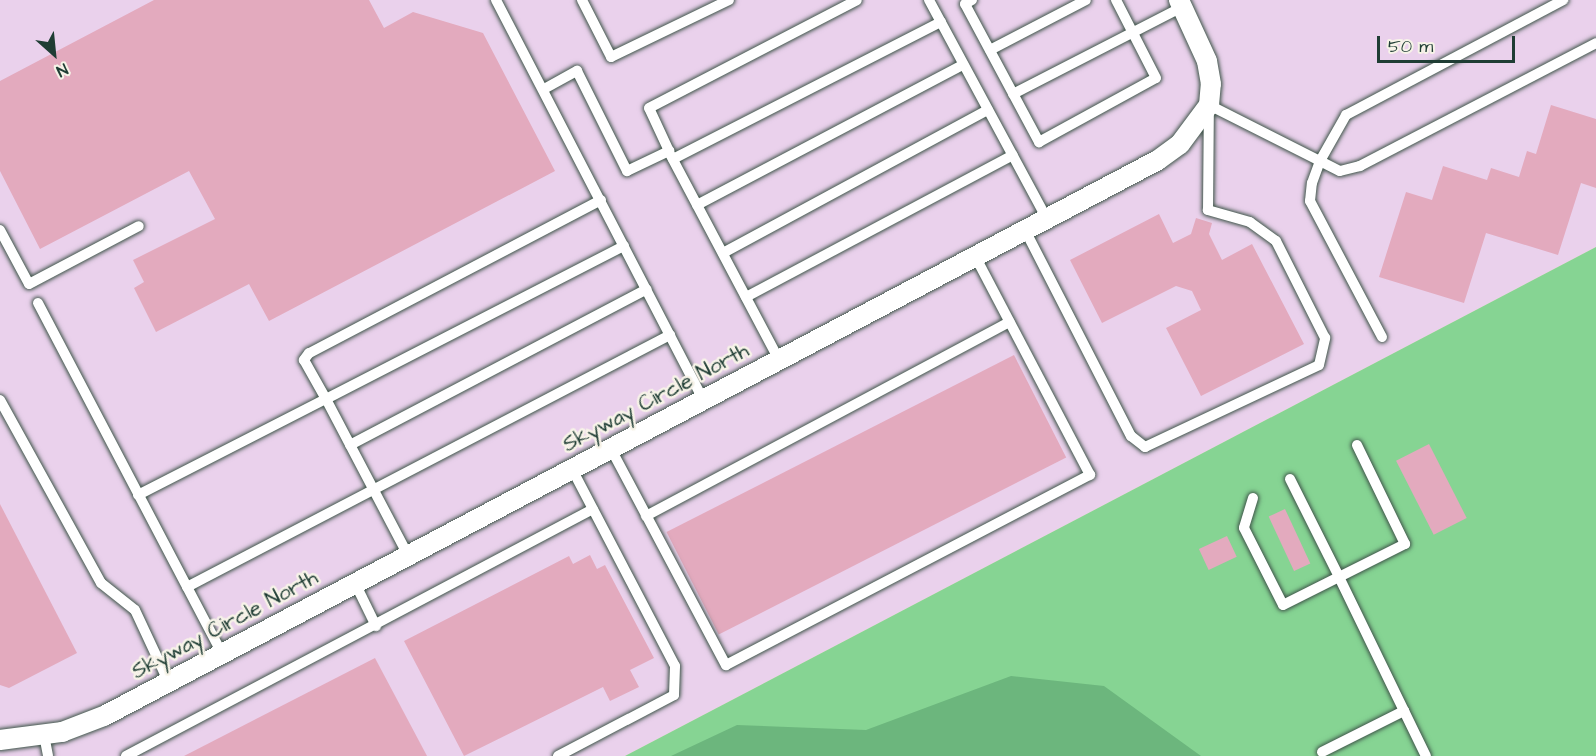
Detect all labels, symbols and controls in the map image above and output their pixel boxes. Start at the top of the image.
north arrow [24,24,84,84]
scale bar [1380,24,1518,62]
text: 50 m [1388,34,1433,59]
text: N [53,58,72,82]
street label: Skyway Circle North [559,338,753,458]
street label: Skyway Circle North [128,565,322,685]

